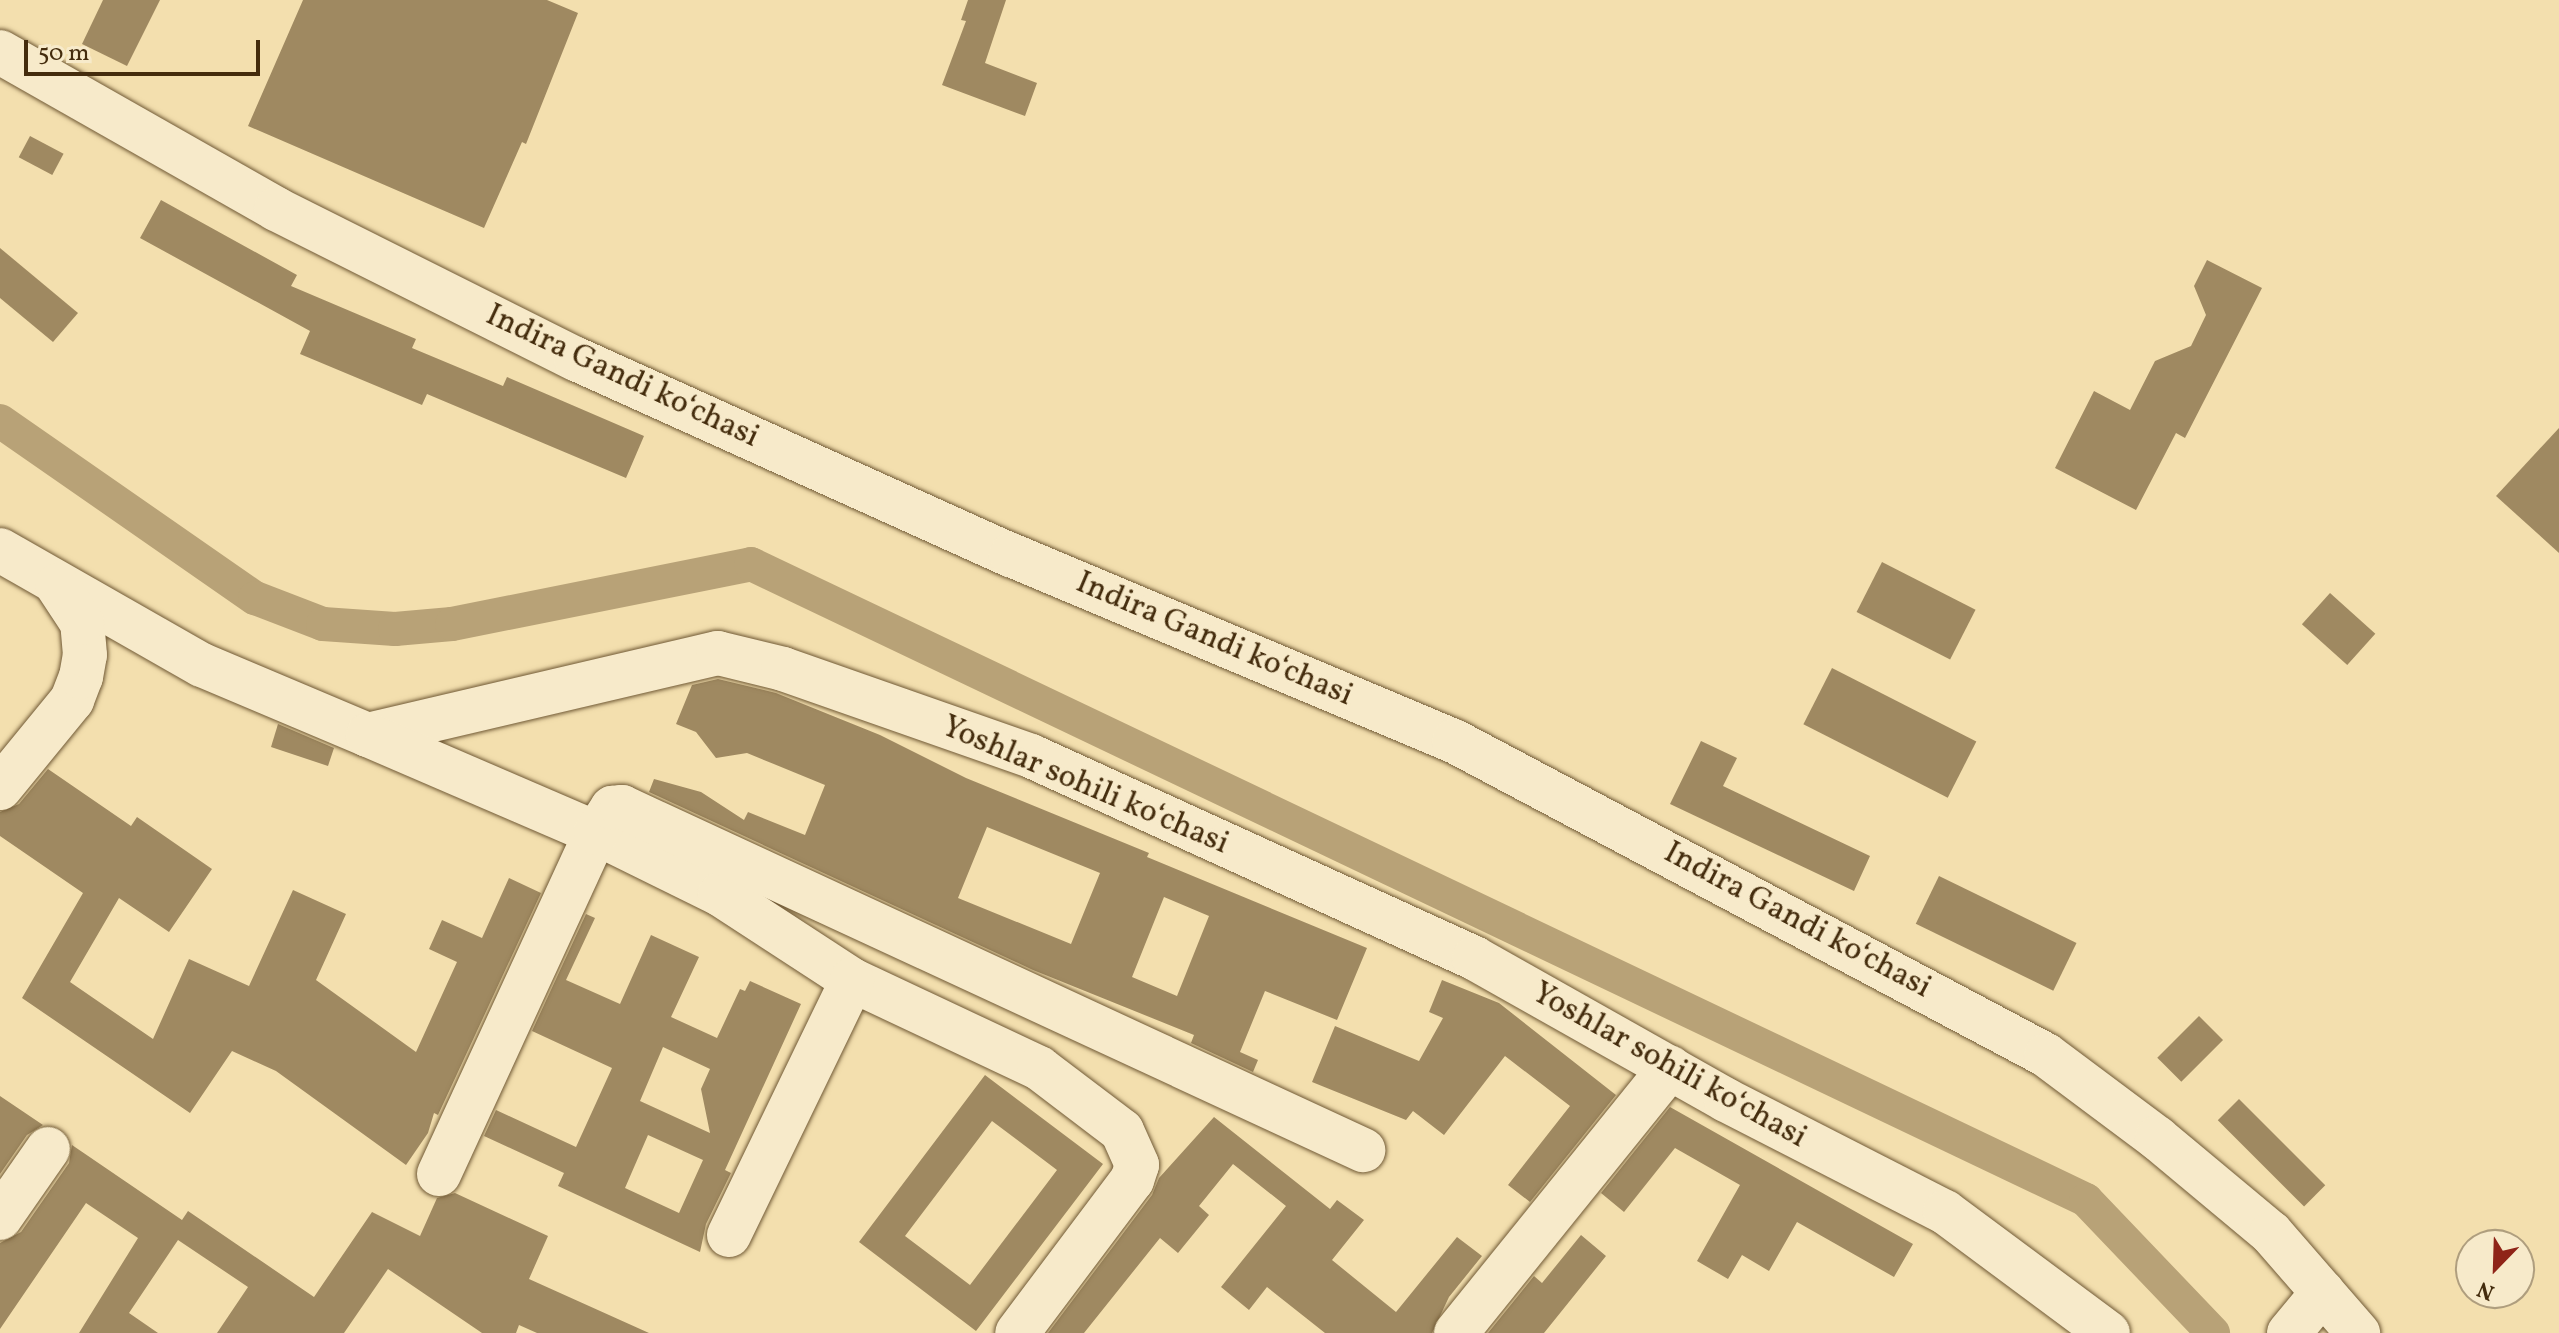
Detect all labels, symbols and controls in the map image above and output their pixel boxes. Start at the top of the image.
scale bar [28,24,264,74]
text: 50 m [38,37,90,71]
street label: Indira Gandi koʻchasi [479,297,765,457]
street label: Indira Gandi koʻchasi [1070,564,1358,716]
street label: Yoshlar sohili koʻchasi [936,708,1234,864]
street label: Indira Gandi koʻchasi [1657,834,1937,1008]
street label: Yoshlar sohili koʻchasi [1525,975,1813,1157]
north arrow [2455,1229,2535,1309]
text: N [2473,1272,2500,1307]

